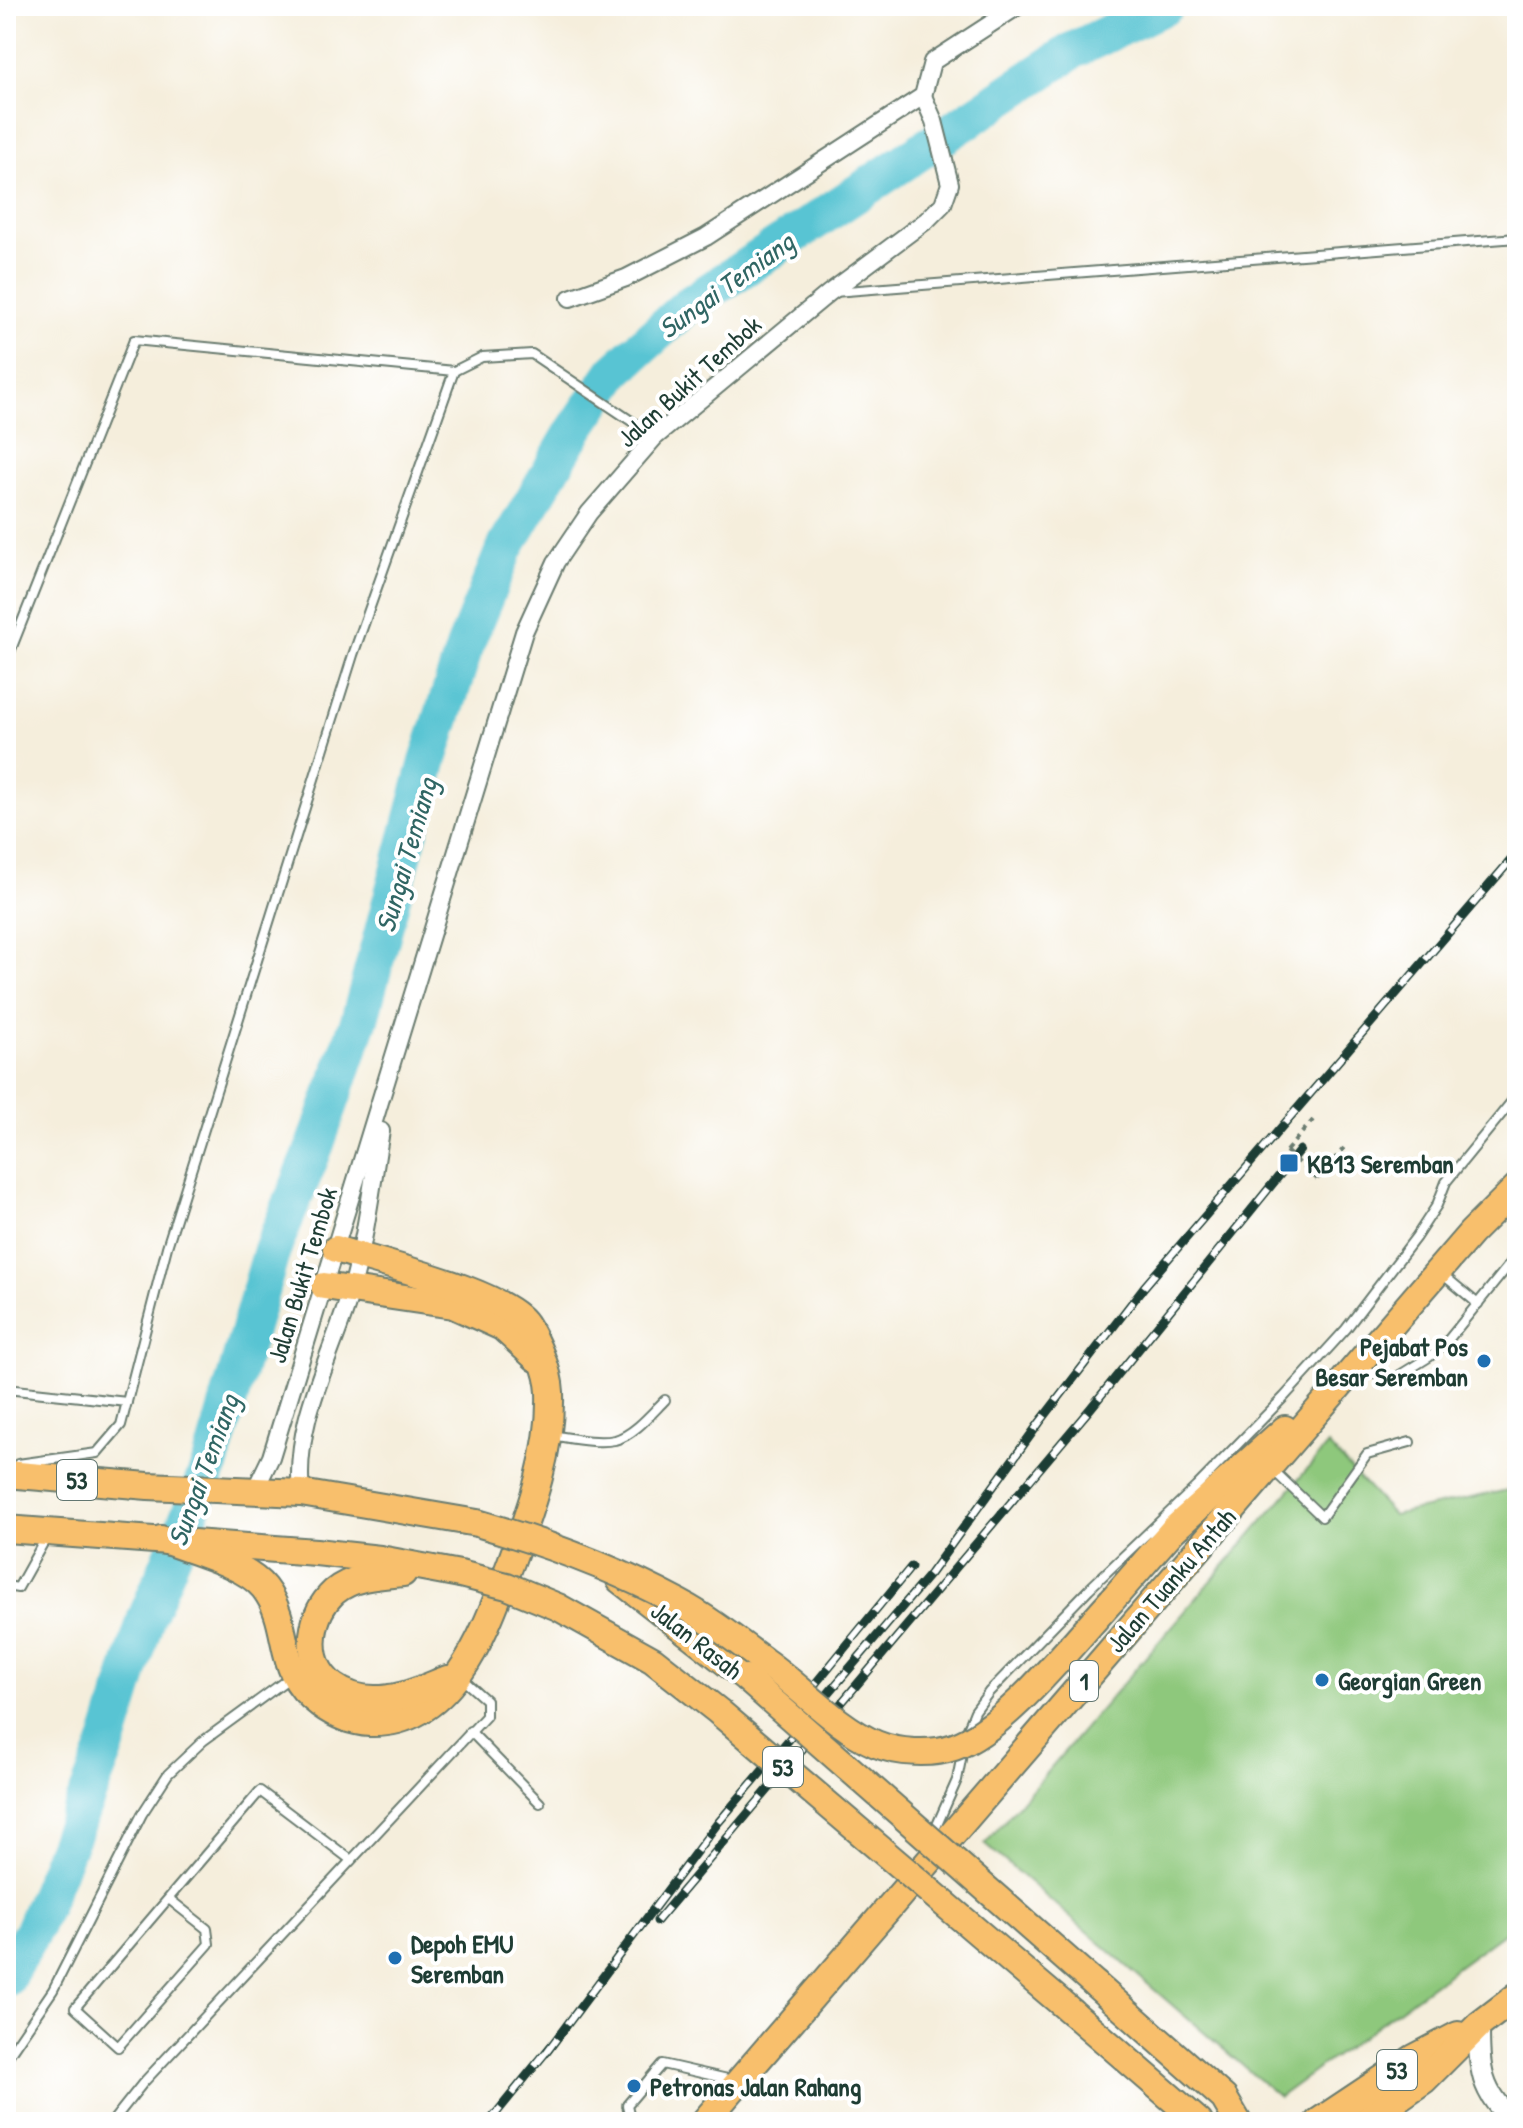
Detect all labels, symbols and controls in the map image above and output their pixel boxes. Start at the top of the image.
water label: Sungai Temiang [651,222,803,347]
street label: Jalan Bukit Tembok [610,307,768,455]
water label: Sungai Temiang [366,772,447,936]
place label: KB13 Seremban [1307,1146,1454,1181]
marker: KB13 Seremban [1278,1152,1300,1174]
street label: Jalan Bukit Tembok [259,1183,345,1367]
place label: Pejabat Pos Besar Seremban [1315,1329,1468,1394]
marker: Pejabat Pos Besar Seremban [1475,1352,1493,1370]
water label: Sungai Temiang [158,1388,248,1551]
road number: 53 [57,1460,97,1500]
street label: Jalan Tuanku Antah [1098,1500,1244,1660]
street label: Jalan Rasah [644,1593,750,1687]
road number: 1 [1070,1661,1098,1701]
place label: Georgian Green [1338,1663,1482,1699]
marker: Georgian Green [1313,1671,1331,1689]
road number: 53 [763,1747,803,1787]
place label: Depoh EMU Seremban [411,1926,513,1991]
marker: Depoh EMU Seremban [386,1949,404,1967]
road number: 53 [1377,2050,1417,2090]
place label: Petronas Jalan Rahang [650,2069,862,2105]
marker: Petronas Jalan Rahang [625,2077,643,2095]

